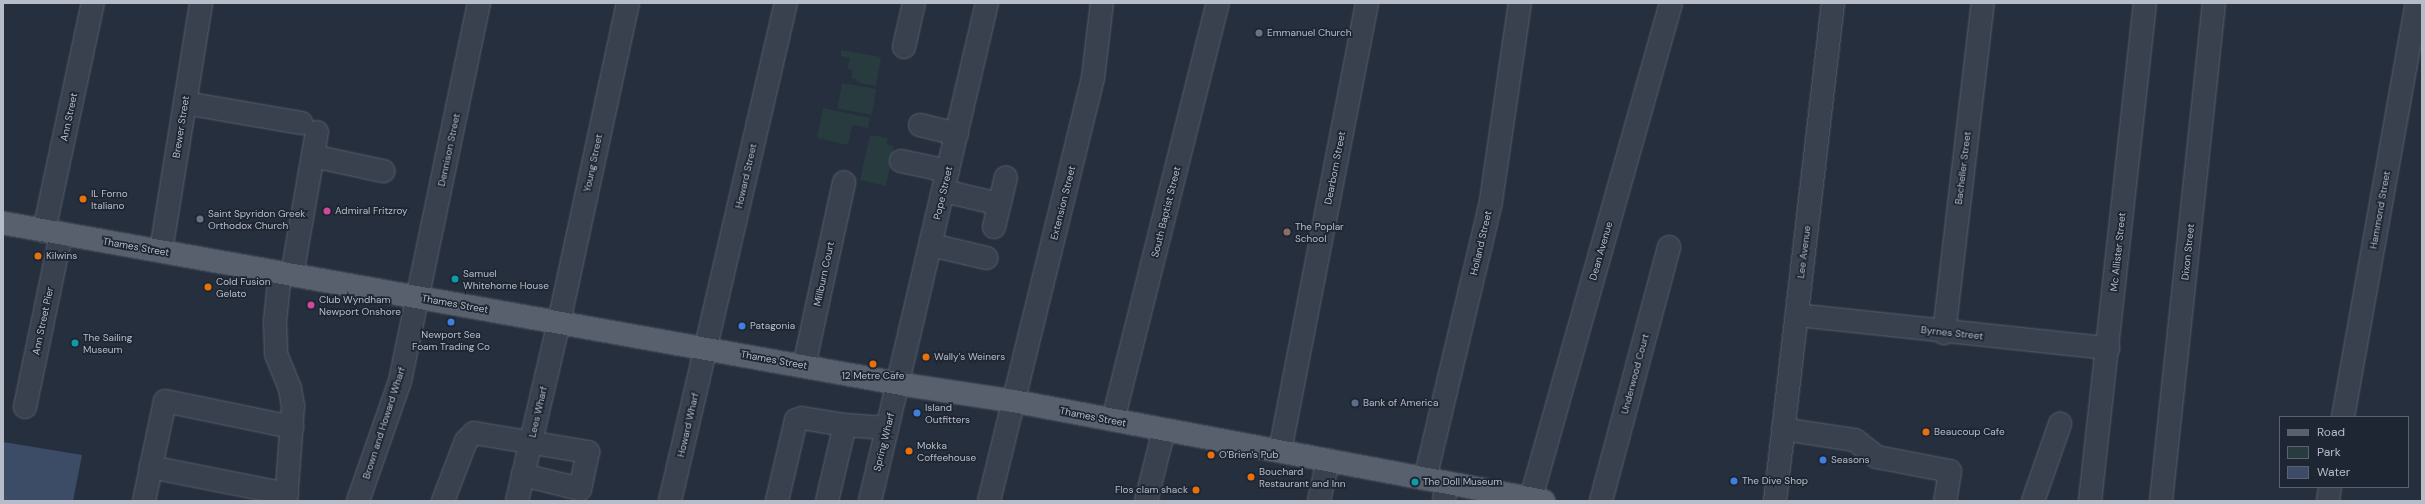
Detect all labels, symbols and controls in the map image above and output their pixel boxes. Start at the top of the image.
place label: Emmanuel Church [1267,27,1352,39]
marker: Emmanuel Church [1254,28,1264,38]
street label: Ann Street [58,92,80,142]
street label: Brewer Street [170,95,192,159]
street label: Dennison Street [435,112,463,188]
street label: Dearborn Street [1322,130,1348,206]
street label: Bacheller Street [1953,131,1973,205]
street label: Young Street [581,133,605,193]
street label: Howard Street [733,142,759,210]
street label: Pope Street [931,165,955,221]
street label: Extension Street [1048,165,1078,241]
street label: South Baptist Street [1149,165,1183,259]
street label: Hammond Street [2367,170,2393,250]
place label: IL Forno Italiano [91,187,128,210]
marker: IL Forno Italiano [78,194,88,204]
place label: Admiral Fritzroy [335,205,408,217]
marker: Admiral Fritzroy [322,206,332,216]
place label: Saint Spyridon Greek Orthodox Church [208,207,305,230]
street label: Holland Street [1468,210,1494,276]
street label: Mc Allister Street [2108,212,2128,292]
marker: Saint Spyridon Greek Orthodox Church [195,214,205,224]
place label: The Poplar School [1295,220,1344,244]
street label: Dean Avenue [1587,220,1615,282]
street label: Dixon Street [2179,223,2197,281]
street label: Lee Avenue [1795,225,1813,279]
marker: The Poplar School [1282,227,1292,237]
street label: Thames Street [102,235,170,259]
street label: Millburn Court [811,241,837,307]
place label: Kilwins [46,250,77,262]
marker: Kilwins [33,251,43,261]
place label: Samuel Whitehorne House [463,267,549,290]
marker: Samuel Whitehorne House [450,274,460,284]
place label: Cold Fusion Gelato [216,275,270,298]
marker: Cold Fusion Gelato [203,282,213,292]
street label: Ann Street Pier [30,286,56,356]
street label: Thames Street [421,292,489,316]
place label: Club Wyndham Newport Onshore [319,293,401,316]
marker: Club Wyndham Newport Onshore [306,300,316,310]
marker: Newport Sea Foam Trading Co [446,317,456,327]
place label: Patagonia [750,320,795,332]
marker: Patagonia [737,321,747,331]
street label: Byrnes Street [1920,324,1984,342]
place label: Newport Sea Foam Trading Co [412,328,490,352]
place label: The Sailing Museum [83,331,132,354]
street label: Underwood Court [1619,333,1651,415]
marker: The Sailing Museum [70,338,80,348]
street label: Thames Street [740,348,808,372]
place label: Wally's Weiners [934,351,1005,363]
marker: Wally's Weiners [921,352,931,362]
marker: 12 Metre Cafe [868,359,878,369]
street label: Brown and Howard Wharf [360,365,408,481]
place label: 12 Metre Cafe [842,370,904,382]
street label: Lees Wharf [526,385,550,439]
street label: Howard Wharf [675,392,701,458]
place label: Bank of America [1363,397,1438,409]
marker: Bank of America [1350,398,1360,408]
place label: Island Outfitters [925,401,970,424]
street label: Thames Street [1059,405,1127,429]
marker: Island Outfitters [912,408,922,418]
street label: Spring Wharf [871,411,897,473]
legend [2279,416,2409,488]
text: Road [2317,424,2345,440]
place label: Beaucoup Cafe [1934,426,2005,438]
marker: Beaucoup Cafe [1921,427,1931,437]
place label: Mokka Coffeehouse [917,439,976,462]
text: Park [2317,444,2341,460]
marker: Mokka Coffeehouse [904,446,914,456]
place label: O'Brien's Pub [1219,449,1278,461]
marker: O'Brien's Pub [1206,450,1216,460]
place label: Seasons [1831,454,1870,466]
marker: Seasons [1818,455,1828,465]
text: Water [2317,464,2350,480]
place label: Bouchard Restaurant and Inn [1259,465,1346,488]
marker: Bouchard Restaurant and Inn [1246,472,1256,482]
place label: The Dive Shop [1742,475,1808,487]
place label: The Doll Museum [1423,476,1502,488]
marker: The Dive Shop [1729,476,1739,486]
marker: The Doll Museum [1410,477,1420,487]
place label: Flos clam shack [1115,484,1188,496]
marker: Flos clam shack [1191,485,1201,495]

